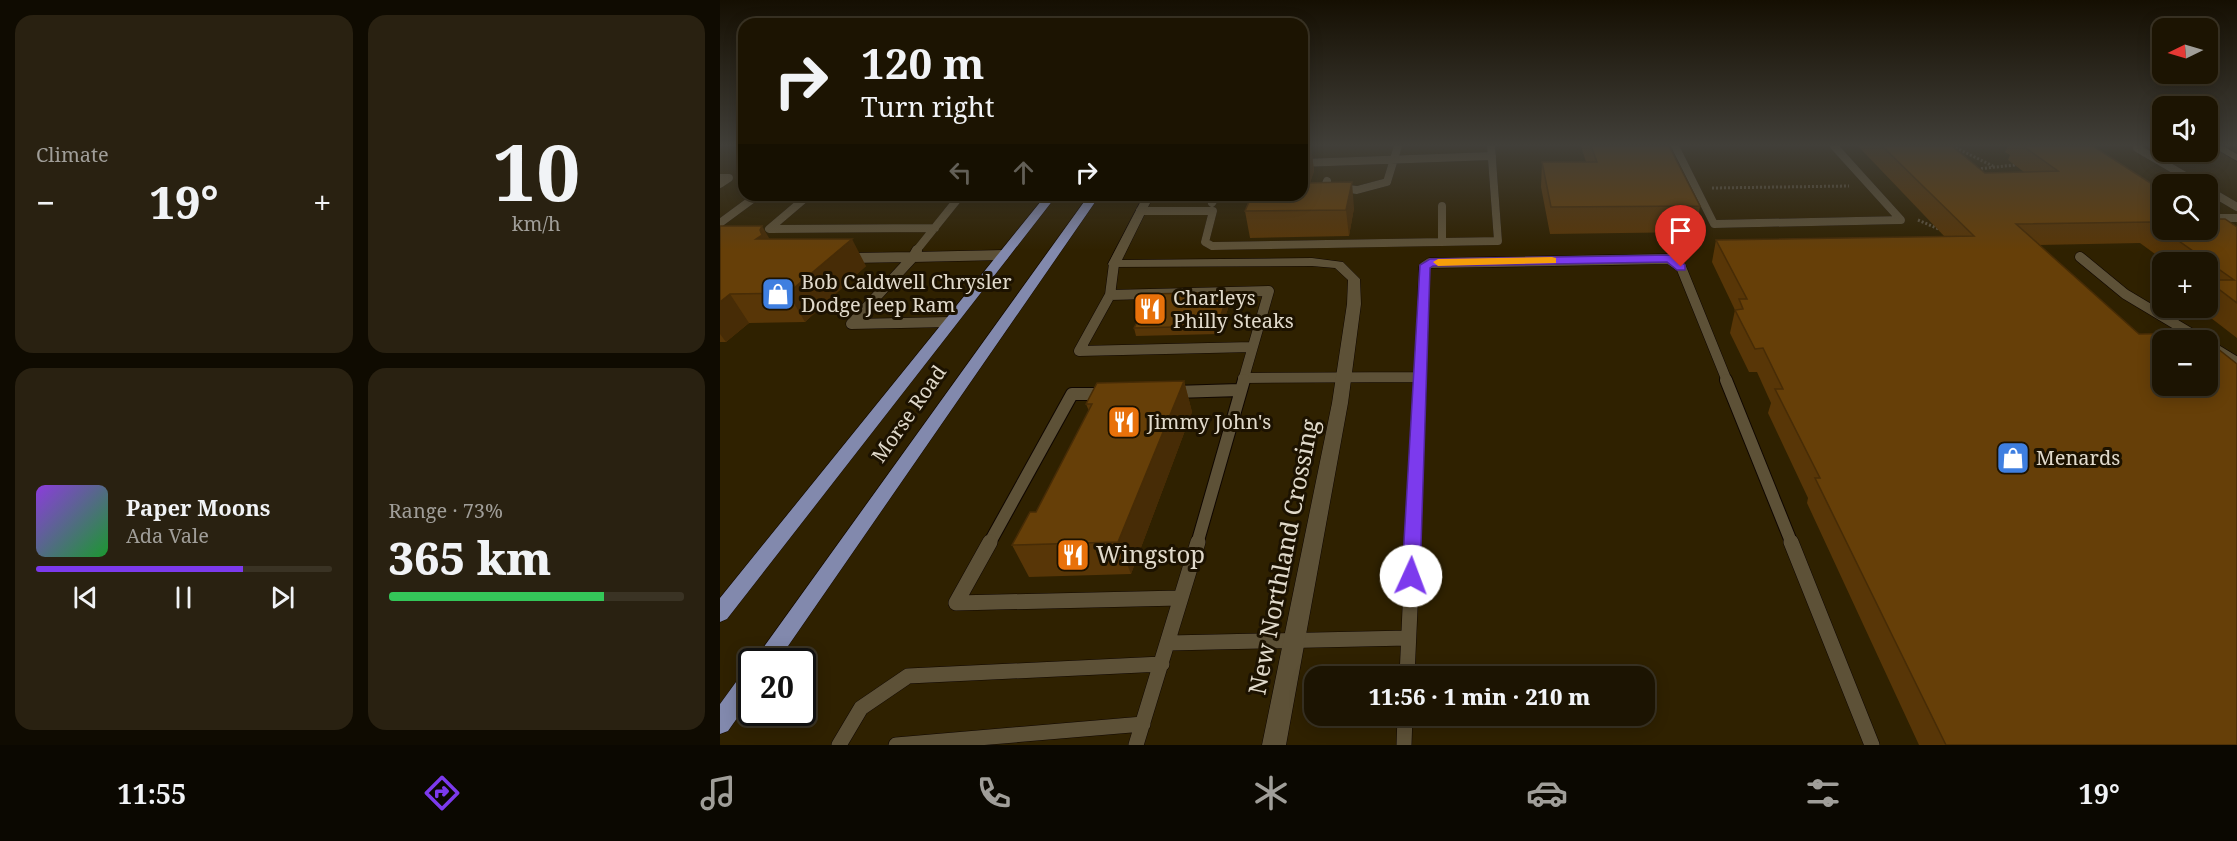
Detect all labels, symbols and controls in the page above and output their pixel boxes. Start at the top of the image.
north arrow [2152,18,2218,84]
map controls [2152,18,2218,396]
text: 120 m [861,34,985,91]
icon: right [762,42,840,120]
text: Turn right [861,88,994,125]
button: sound [2152,96,2218,162]
text: 10 [492,118,580,224]
text: Climate [36,141,109,168]
icon: left [944,156,977,189]
icon: ahead [1007,156,1040,189]
icon: right [1070,156,1103,189]
text: 19° [150,171,219,232]
button: search [2152,174,2218,240]
text: − [36,180,55,225]
text: + [313,180,332,225]
pin [1655,205,1706,267]
text: km/h [512,210,561,237]
icon: arrive [1664,214,1697,247]
button: + [2152,252,2218,318]
place label: Bob Caldwell Chrysler Dodge Jeep Ram [801,268,1012,318]
shop icon: Bob Caldwell Chrysler Dodge Jeep Ram [760,276,796,312]
place label: Charleys Philly Steaks [1173,284,1294,334]
restaurant icon: Charleys Philly Steaks [1132,291,1168,327]
button: − [2152,330,2218,396]
street label: Morse Road [865,360,952,468]
restaurant icon: Jimmy John's [1106,404,1142,440]
place label: Jimmy John's [1146,408,1271,435]
street label: New Northland Crossing [1240,416,1325,697]
shop icon: Menards [1995,440,2031,476]
place label: Menards [2036,444,2120,471]
text: Paper Moons [126,492,270,522]
text: Range · 73% [389,497,503,524]
text: Ada Vale [126,522,209,549]
text: 365 km [389,527,551,588]
restaurant icon: Wingstop [1055,537,1091,573]
place label: Wingstop [1096,537,1205,570]
position arrow [1379,544,1443,608]
icon: previous [69,581,102,614]
icon: pause [167,581,200,614]
icon: next [266,581,299,614]
speed limit sign: 20 [738,648,816,726]
text: 11:56 · 1 min · 210 m [1369,681,1590,711]
icon: directions [421,772,463,814]
icon: music [697,772,739,814]
icon: phone [973,772,1015,814]
icon: climate [1250,772,1292,814]
icon: car [1526,772,1568,814]
icon: filters [1802,772,1844,814]
text: 11:55 [117,775,186,812]
text: 19° [2078,775,2120,812]

